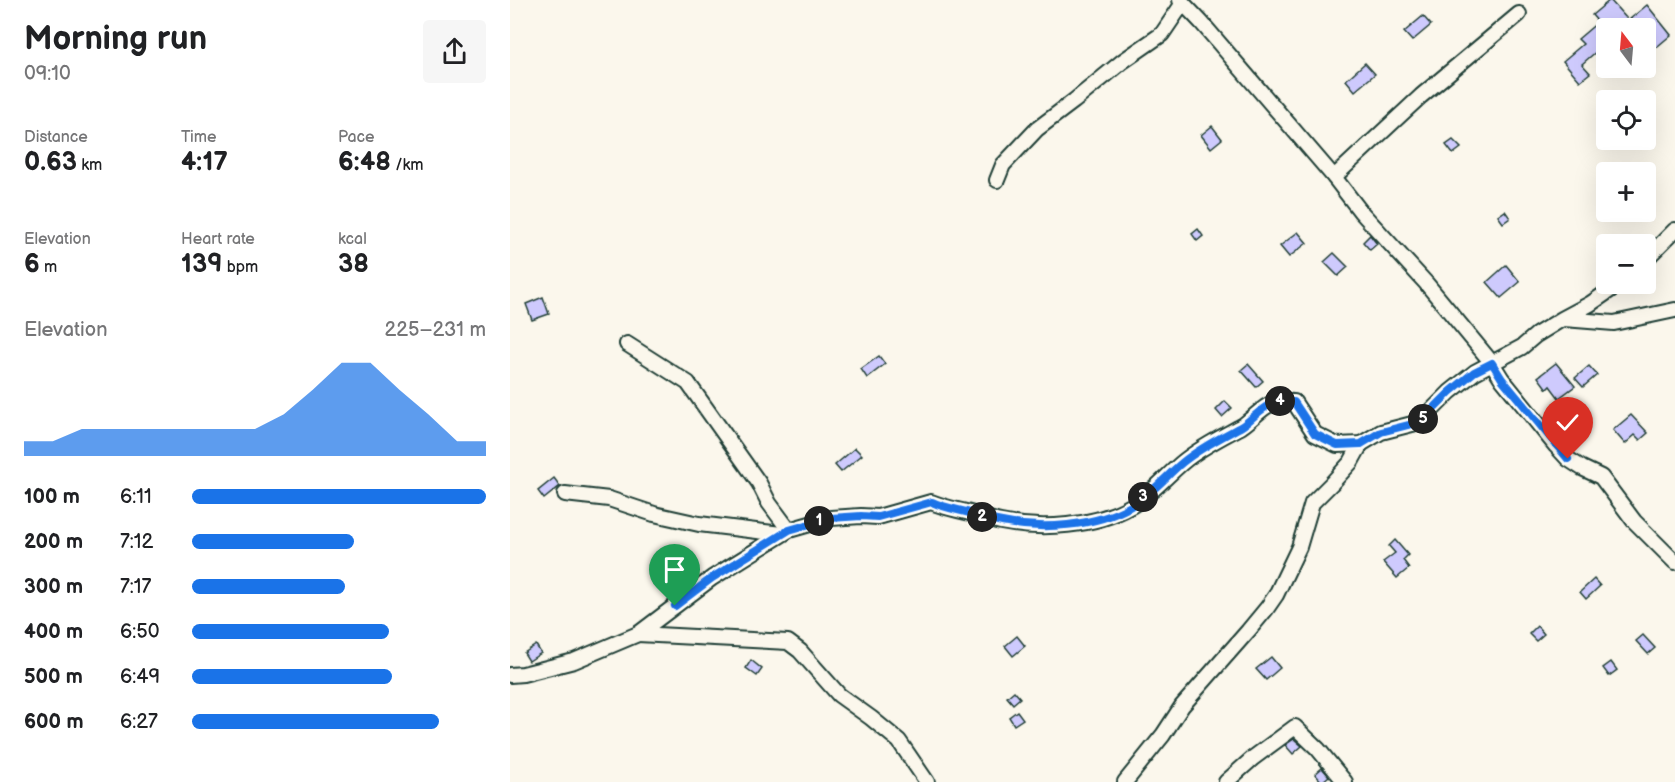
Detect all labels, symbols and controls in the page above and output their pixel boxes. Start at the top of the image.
north arrow [1596,18,1656,78]
map controls [1596,18,1656,294]
text: Morning run [24,19,207,59]
button: share [423,20,486,83]
text: 09:10 [24,62,71,86]
button: locate [1596,90,1656,150]
text: Distance [24,128,88,147]
text: Time [181,128,216,147]
text: Pace [338,128,374,147]
text: 0.63 [24,147,77,178]
text: 4:17 [181,147,228,178]
text: 6:48 [338,147,391,178]
text: km [77,156,102,175]
text: /km [391,156,424,175]
button: + [1596,162,1656,222]
text: Elevation [24,230,91,249]
text: Heart rate [181,230,255,249]
text: kcal [338,230,367,249]
button: − [1596,234,1656,294]
text: 6 [24,249,40,280]
text: 139 [181,249,222,280]
text: 38 [338,249,369,280]
text: m [40,258,57,277]
text: bpm [222,258,258,277]
text: Elevation [24,318,107,342]
text: 225–231 m [384,318,486,342]
pin: 4 [1265,386,1295,416]
text: 4 [1275,391,1285,410]
pin [1542,397,1593,459]
pin: 5 [1408,404,1438,434]
icon: check [1551,406,1584,439]
text: 5 [1418,409,1428,428]
pin: 3 [1128,482,1158,512]
text: 100 m [24,485,80,509]
text: 6:11 [120,485,152,509]
text: 3 [1138,487,1148,506]
pin: 2 [967,502,997,532]
pin: 1 [804,506,834,536]
text: 2 [977,507,987,526]
text: 1 [816,511,822,530]
text: 200 m [24,530,83,554]
text: 7:12 [120,530,153,554]
pin [649,544,700,606]
icon: arrive [658,553,691,586]
text: 300 m [24,575,83,599]
text: 7:17 [120,575,151,599]
text: 400 m [24,620,83,644]
text: 6:50 [120,620,159,644]
text: 500 m [24,665,83,689]
text: 6:49 [120,665,160,689]
text: 600 m [24,710,84,734]
text: 6:27 [120,710,158,734]

